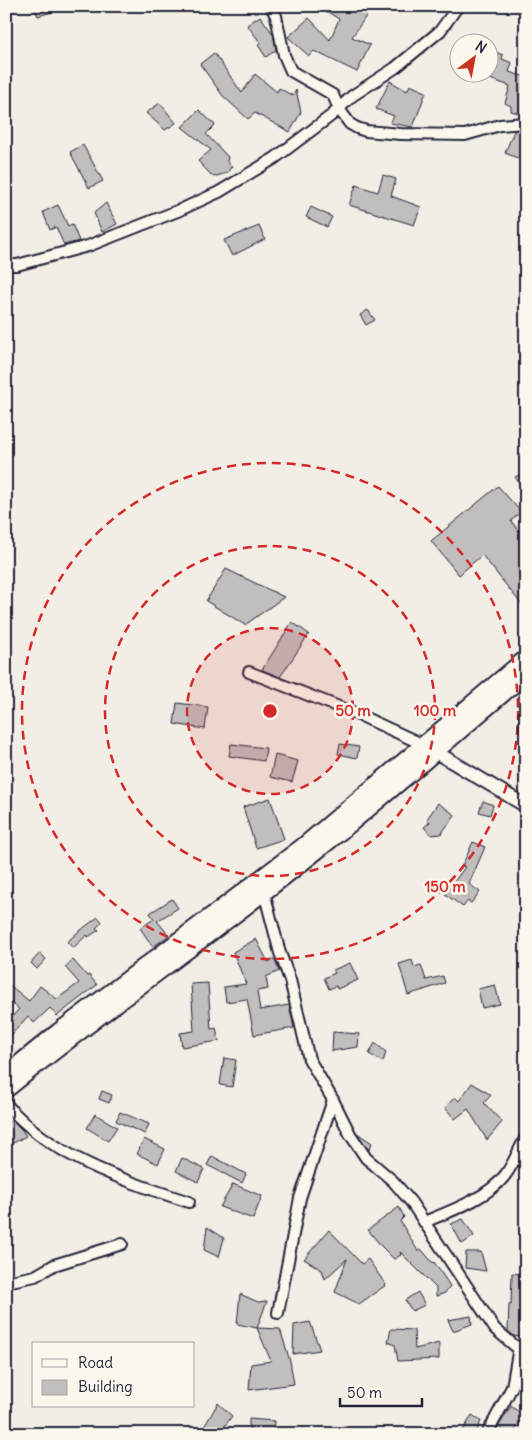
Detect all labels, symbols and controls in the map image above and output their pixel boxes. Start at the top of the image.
north arrow [450,32,500,82]
text: N [472,37,490,57]
text: 50 m [335,701,371,720]
text: 100 m [414,701,456,720]
centre of rings [261,702,279,720]
text: 150 m [424,877,466,896]
legend [32,1342,195,1408]
text: Road [78,1353,113,1372]
scale bar [340,1375,422,1407]
text: Building [78,1377,133,1396]
text: 50 m [347,1383,382,1402]

